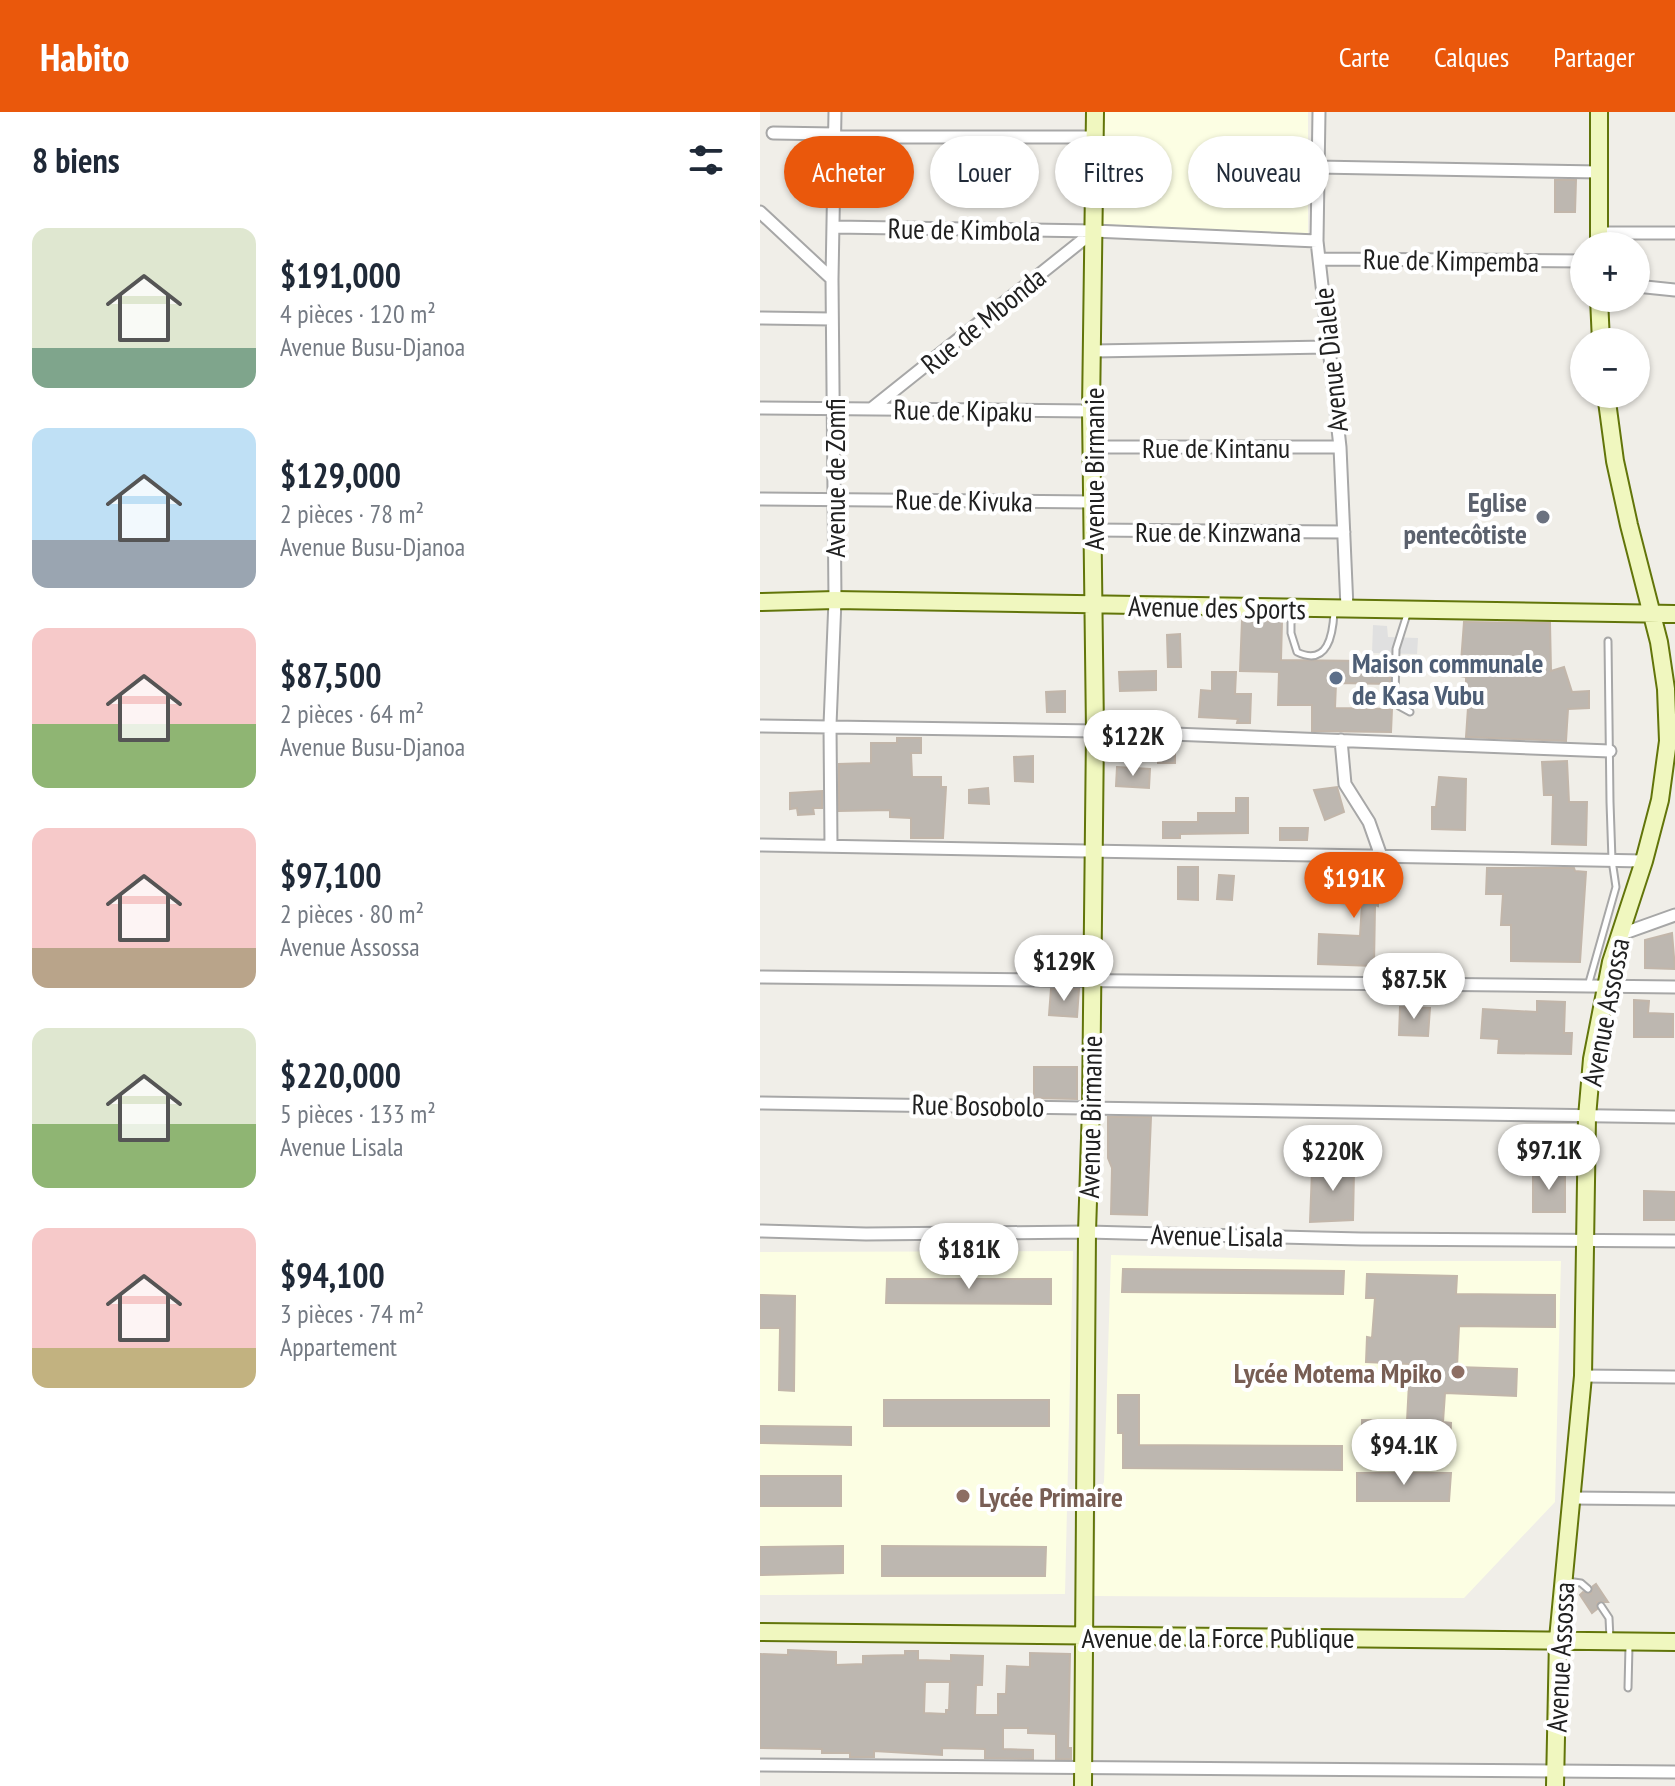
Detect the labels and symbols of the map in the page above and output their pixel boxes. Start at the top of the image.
street label: Rue de Kimbola [887,209,1041,249]
street label: Rue de Kimpemba [1363,240,1539,280]
street label: Rue de Mbonda [913,258,1053,382]
street label: Avenue Dialele [1304,286,1356,434]
street label: Avenue Birmanie [1075,387,1112,551]
street label: Rue de Kipaku [893,390,1033,430]
street label: Avenue de Zomfi [816,398,853,558]
street label: Rue de Kintanu [1142,429,1290,466]
street label: Rue de Kivuka [895,480,1033,520]
place label: Eglise pentecôtiste [1404,483,1527,552]
marker: Eglise pentecôtiste [1534,508,1552,526]
street label: Rue de Kinzwana [1135,513,1301,550]
street label: Avenue des Sports [1128,587,1306,627]
place label: Maison communale de Kasa Vubu [1352,644,1543,713]
marker: Maison communale de Kasa Vubu [1327,669,1345,687]
pin: $122K [1077,710,1189,778]
pin: $191K [1298,852,1410,920]
pin: $129K [1008,935,1120,1003]
street label: Avenue Assossa [1572,935,1638,1089]
pin: $87.5K [1349,953,1479,1021]
street label: Avenue Birmanie [1070,1035,1110,1199]
street label: Rue Bosobolo [911,1085,1045,1125]
pin: $97.1K [1484,1124,1614,1192]
pin: $220K [1277,1125,1389,1193]
street label: Avenue Lisala [1150,1215,1284,1255]
pin: $181K [913,1223,1025,1291]
place label: Lycée Motema Mpiko [1234,1354,1442,1391]
marker: Lycée Motema Mpiko [1449,1363,1467,1381]
pin: $94.1K [1339,1419,1469,1487]
place label: Lycée Primaire [979,1478,1123,1515]
marker: Lycée Primaire [954,1487,972,1505]
street label: Avenue Assossa [1538,1581,1582,1733]
street label: Avenue de la Force Publique [1082,1619,1354,1656]

